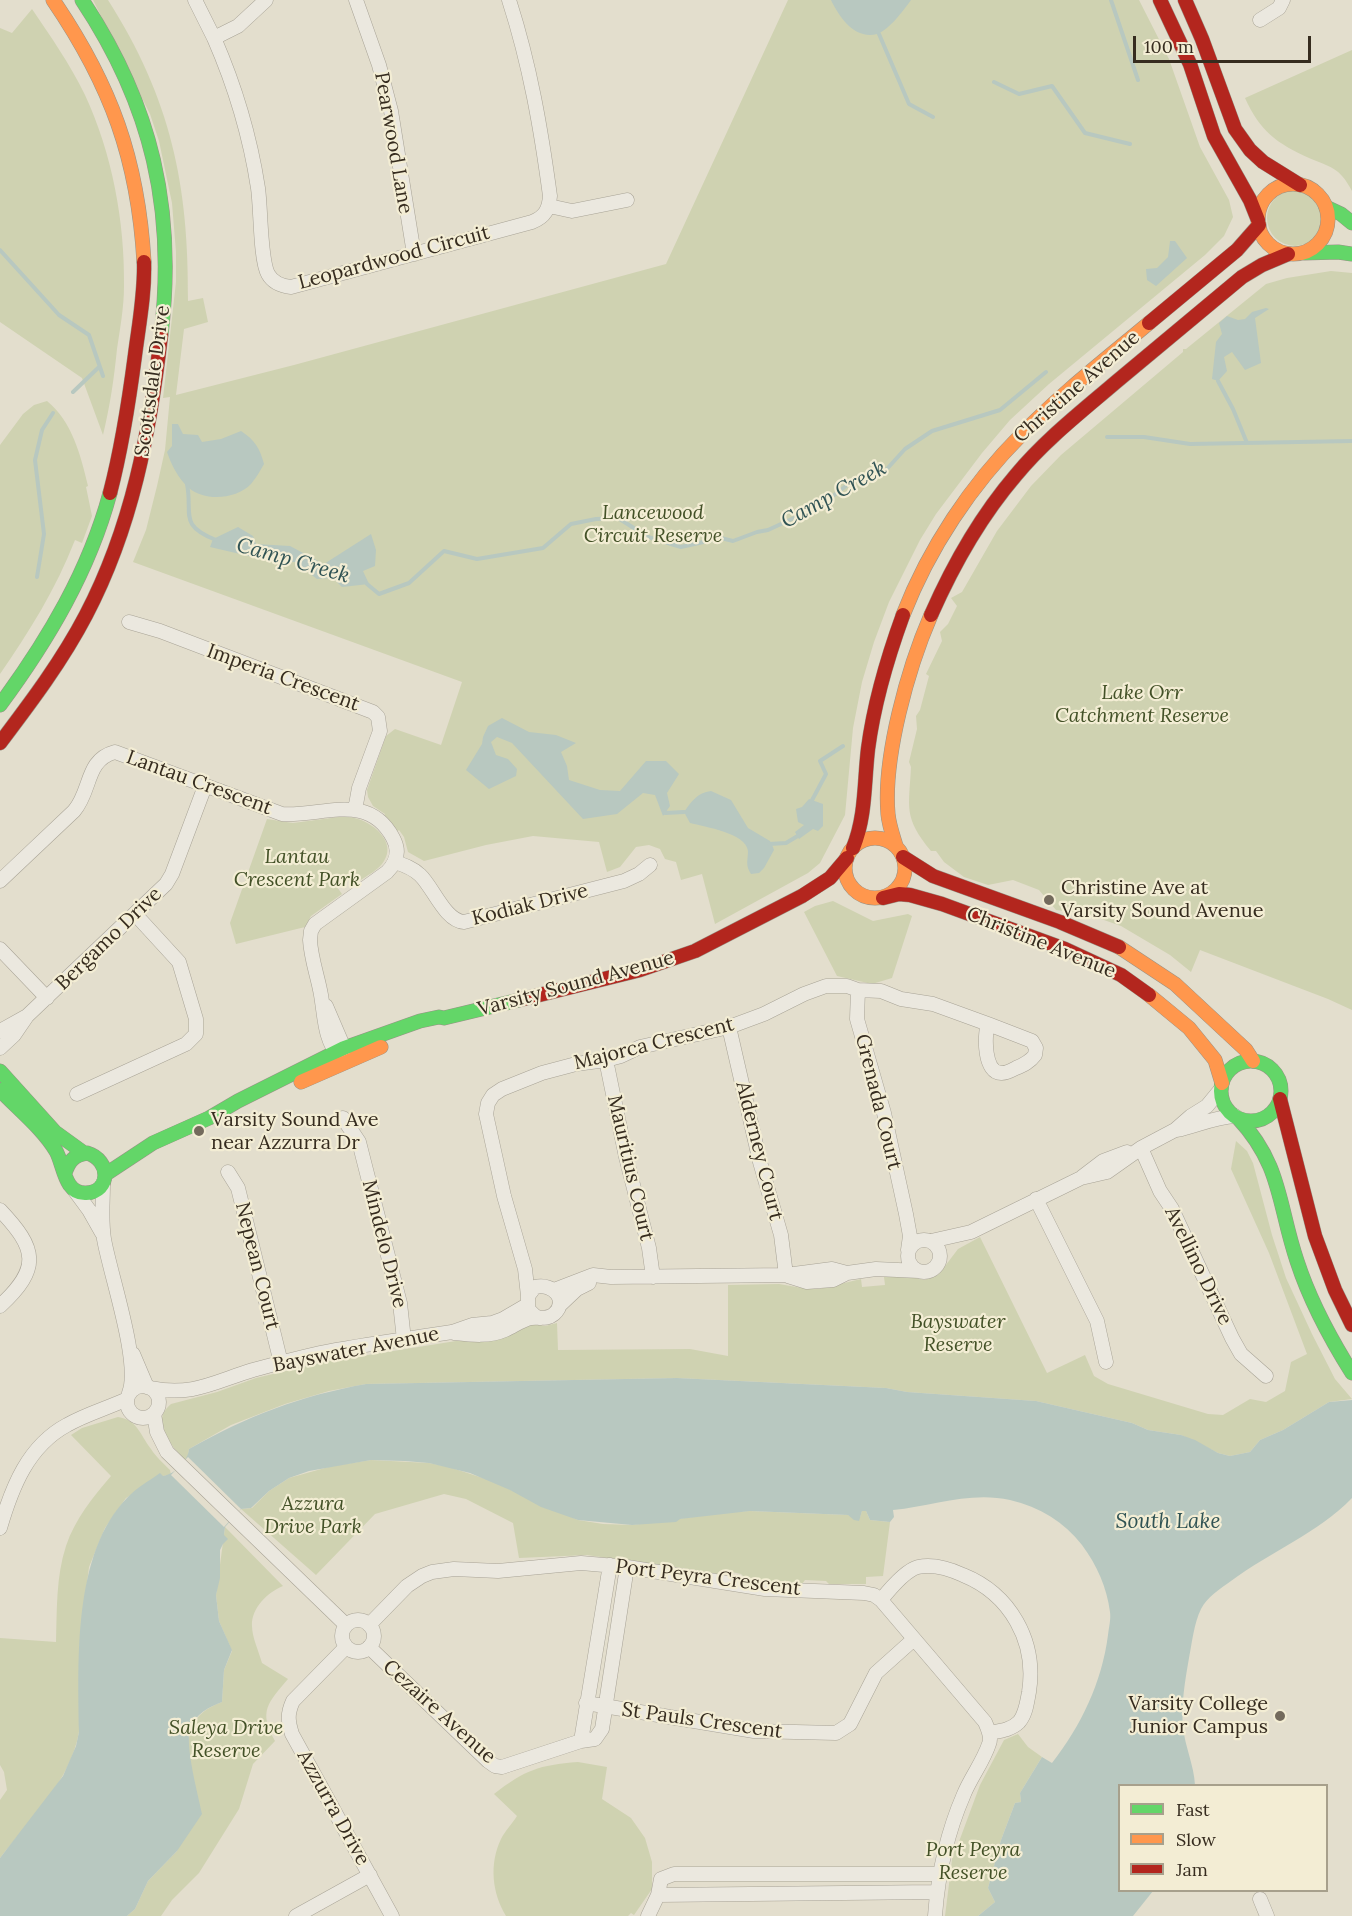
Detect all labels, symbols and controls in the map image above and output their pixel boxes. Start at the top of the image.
scale bar [1136,24,1314,62]
text: 100 m [1144,35,1194,58]
street label: Pearwood Lane [369,70,417,216]
street label: Leopardwood Circuit [296,221,492,295]
street label: Scottsdale Drive [131,304,175,458]
street label: Christine Avenue [1009,326,1145,448]
water label: Camp Creek [777,456,891,534]
park label: Lancewood Circuit Reserve [584,501,722,548]
water label: Camp Creek [234,533,352,589]
street label: Imperia Crescent [203,639,363,717]
park label: Lake Orr Catchment Reserve [1055,681,1229,728]
street label: Lantau Crescent [123,746,275,820]
park label: Lantau Crescent Park [234,845,360,892]
place label: Christine Ave at Varsity Sound Avenue [1061,876,1264,923]
street label: Kodiak Drive [469,879,591,931]
street label: Bergamo Drive [51,882,167,996]
marker: Christine Ave at Varsity Sound Avenue [1042,893,1056,907]
street label: Christine Avenue [963,902,1119,984]
street label: Varsity Sound Avenue [475,946,677,1022]
street label: Majorca Crescent [572,1013,736,1075]
street label: Grenada Court [850,1032,906,1172]
street label: Alderney Court [730,1079,788,1223]
street label: Mauritius Court [602,1093,658,1243]
place label: Varsity Sound Ave near Azzurra Dr [211,1108,379,1155]
marker: Varsity Sound Ave near Azzurra Dr [192,1124,206,1138]
street label: Mindelo Drive [356,1177,412,1311]
street label: Nepean Court [230,1200,284,1332]
street label: Avellino Drive [1159,1203,1237,1329]
park label: Bayswater Reserve [910,1310,1006,1357]
street label: Bayswater Avenue [271,1322,441,1378]
park label: Azzura Drive Park [264,1492,362,1539]
water label: South Lake [1116,1509,1220,1535]
street label: Port Peyra Crescent [614,1555,802,1601]
street label: Cezaire Avenue [378,1655,500,1769]
place label: Varsity College Junior Campus [1128,1692,1268,1739]
street label: St Pauls Crescent [620,1698,784,1744]
marker: Varsity College Junior Campus [1273,1709,1287,1723]
park label: Saleya Drive Reserve [169,1716,283,1763]
street label: Azzurra Drive [291,1746,375,1870]
legend [1118,1784,1328,1892]
text: Fast [1176,1798,1210,1821]
text: Slow [1176,1828,1216,1851]
park label: Port Peyra Reserve [925,1838,1021,1885]
text: Jam [1176,1858,1208,1881]

